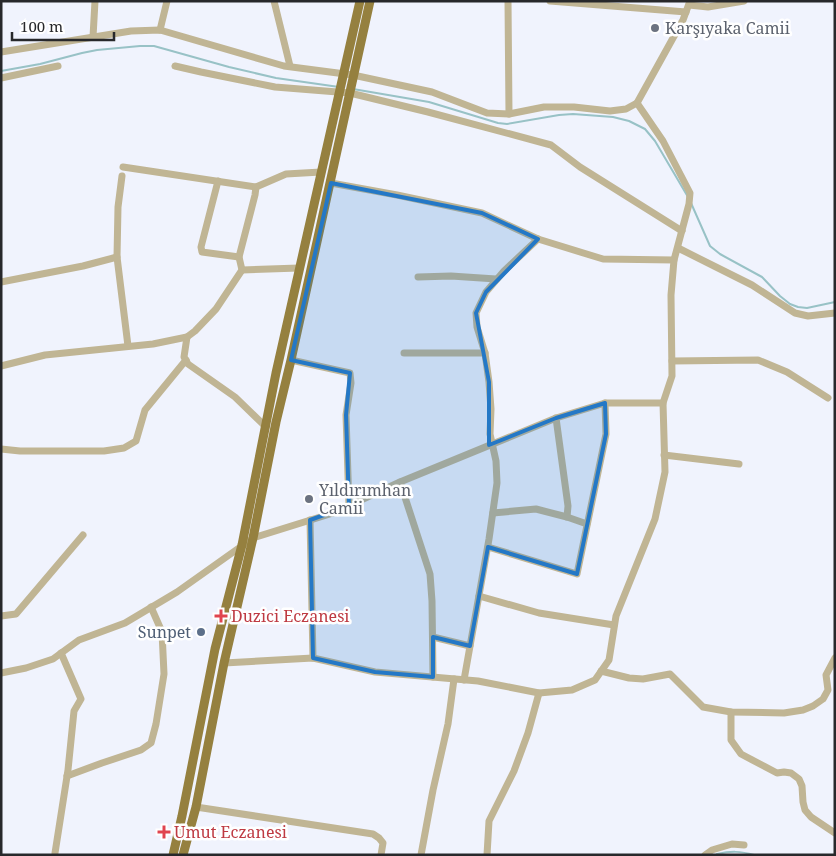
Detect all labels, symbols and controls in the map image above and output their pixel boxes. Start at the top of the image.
scale bar [12,10,115,42]
text: 100 m [20,16,63,36]
place label: Karşıyaka Camii [665,17,790,39]
marker: Karşıyaka Camii [649,22,661,34]
place label: Yıldırımhan Camii [318,479,411,519]
marker: Yıldırımhan Camii [303,493,315,505]
place label: Duzici Eczanesi [231,605,349,627]
marker: Duzici Eczanesi [215,610,227,622]
place label: Sunpet [138,621,191,643]
marker: Sunpet [195,626,207,638]
place label: Umut Eczanesi [174,821,287,843]
marker: Umut Eczanesi [158,826,170,838]

